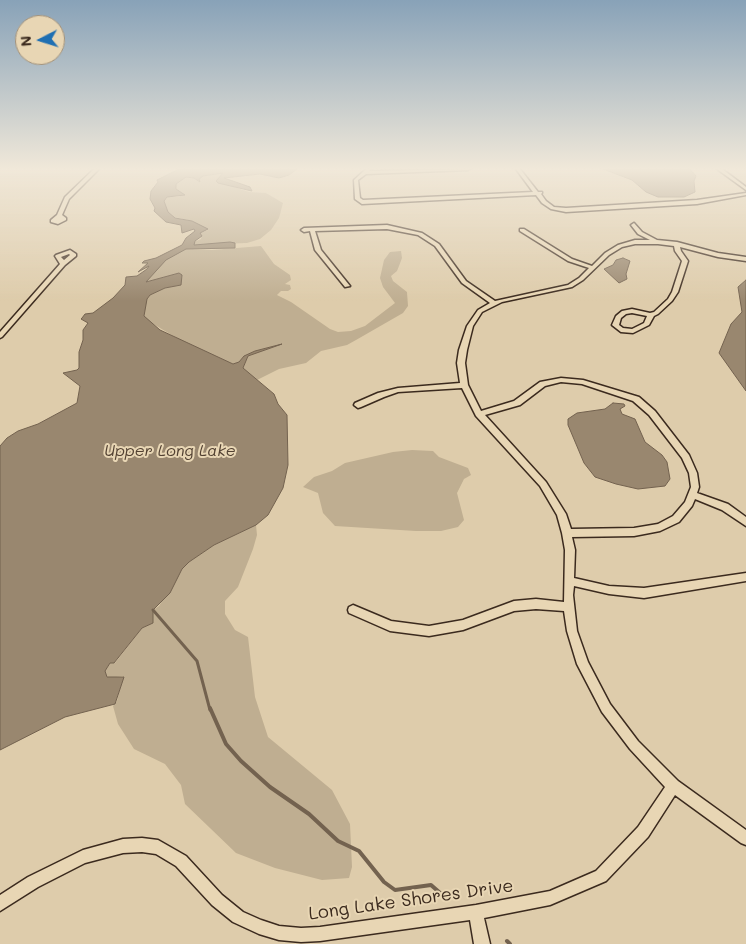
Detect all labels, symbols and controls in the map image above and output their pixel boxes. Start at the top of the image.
north arrow [15,15,65,65]
text: N [16,35,35,47]
water label: Upper Long Lake [104,441,236,461]
street label: Long Lake Shores Drive [307,875,515,925]

